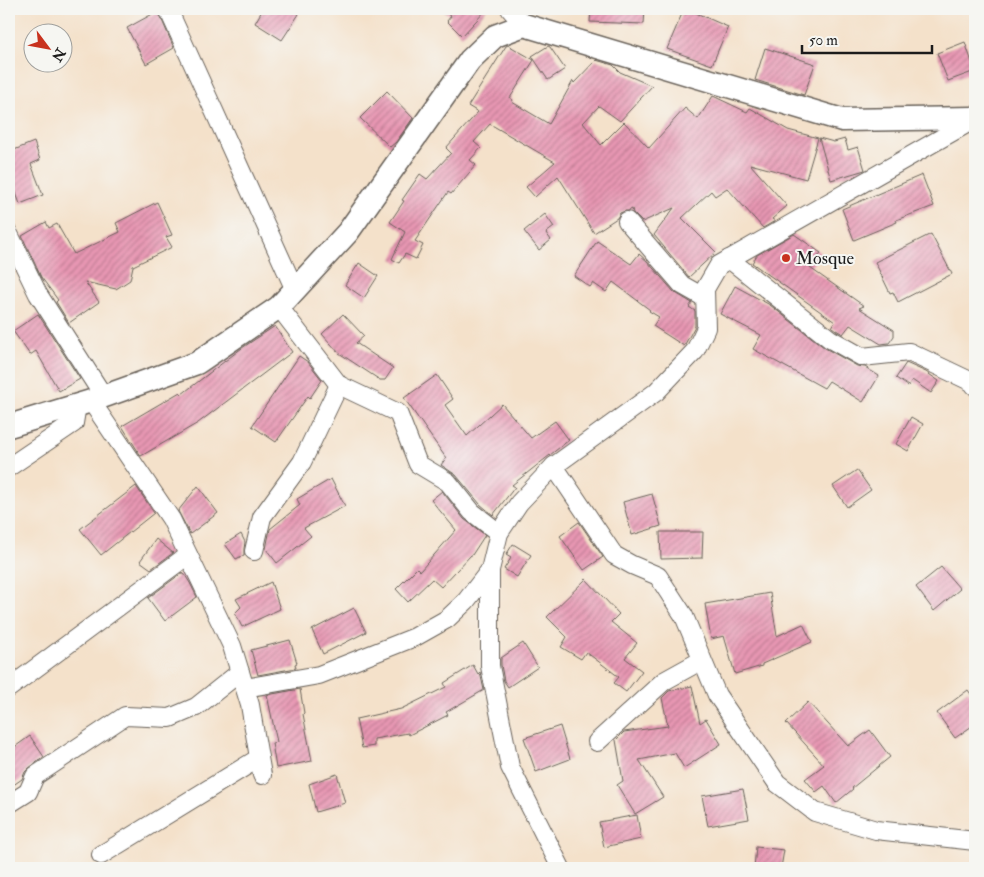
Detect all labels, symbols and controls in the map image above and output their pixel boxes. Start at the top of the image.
north arrow [22,22,72,72]
scale bar [802,22,932,54]
text: 50 m [809,31,838,50]
text: N [48,44,70,65]
place label: Mosque [796,247,855,270]
marker: Mosque [780,252,792,264]

